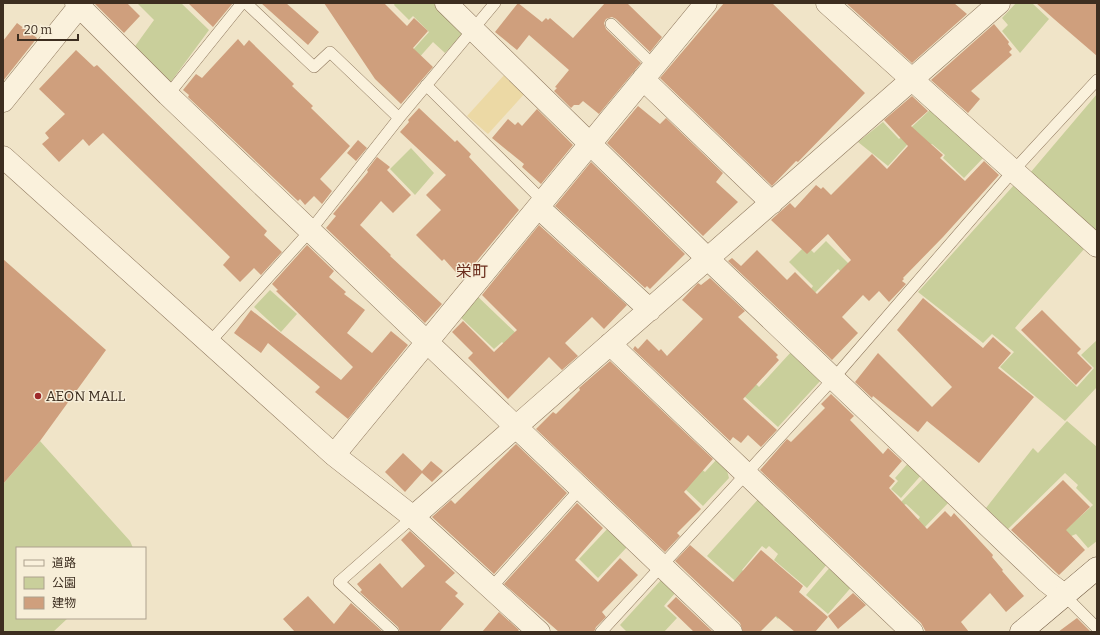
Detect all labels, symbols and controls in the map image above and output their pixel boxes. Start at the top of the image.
scale bar [18,16,78,42]
text: 20 m [24,23,53,37]
district label: 栄町 [456,262,488,281]
place label: AEON MALL [46,388,125,405]
marker: AEON MALL [33,391,43,401]
legend [16,547,146,619]
text: 道路 [52,556,76,570]
text: 公園 [52,576,76,590]
text: 建物 [52,596,76,610]

